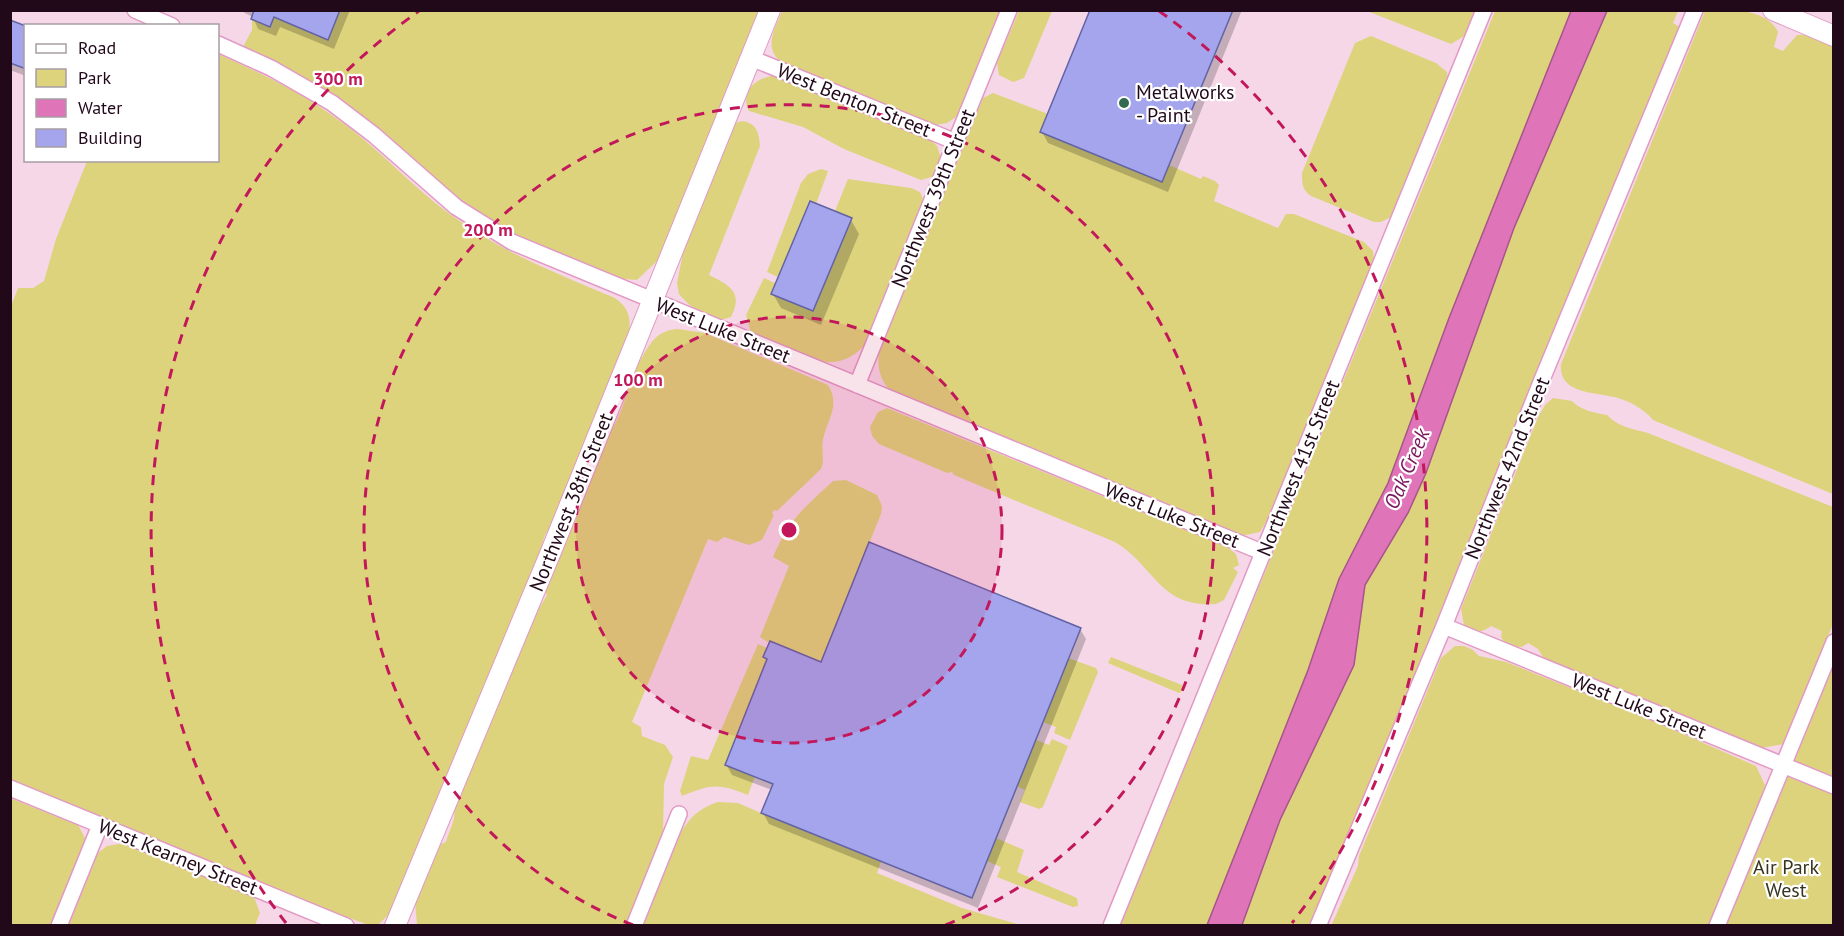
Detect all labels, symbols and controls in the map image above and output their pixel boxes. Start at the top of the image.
legend [24,24,219,162]
text: Road [78,36,116,59]
street label: West Benton Street [773,57,935,143]
text: Park [78,66,111,89]
text: 300 m [313,67,363,90]
place label: Metalworks - Paint [1136,79,1235,128]
text: Water [78,96,122,119]
marker: Metalworks - Paint [1117,96,1131,110]
street label: Northwest 39th Street [885,105,981,291]
text: Building [78,126,142,149]
text: 200 m [463,218,513,241]
street label: West Luke Street [652,291,794,369]
text: 100 m [613,368,663,391]
street label: Northwest 42nd Street [1459,373,1556,563]
street label: Northwest 41st Street [1251,376,1345,560]
street label: Northwest 38th Street [523,409,619,595]
water label: Oak Creek [1378,423,1436,513]
street label: West Luke Street [1101,476,1243,554]
centre of rings [779,520,799,540]
street label: West Luke Street [1568,667,1710,745]
street label: West Kearney Street [94,813,262,901]
park label: Air Park West [1753,854,1819,903]

